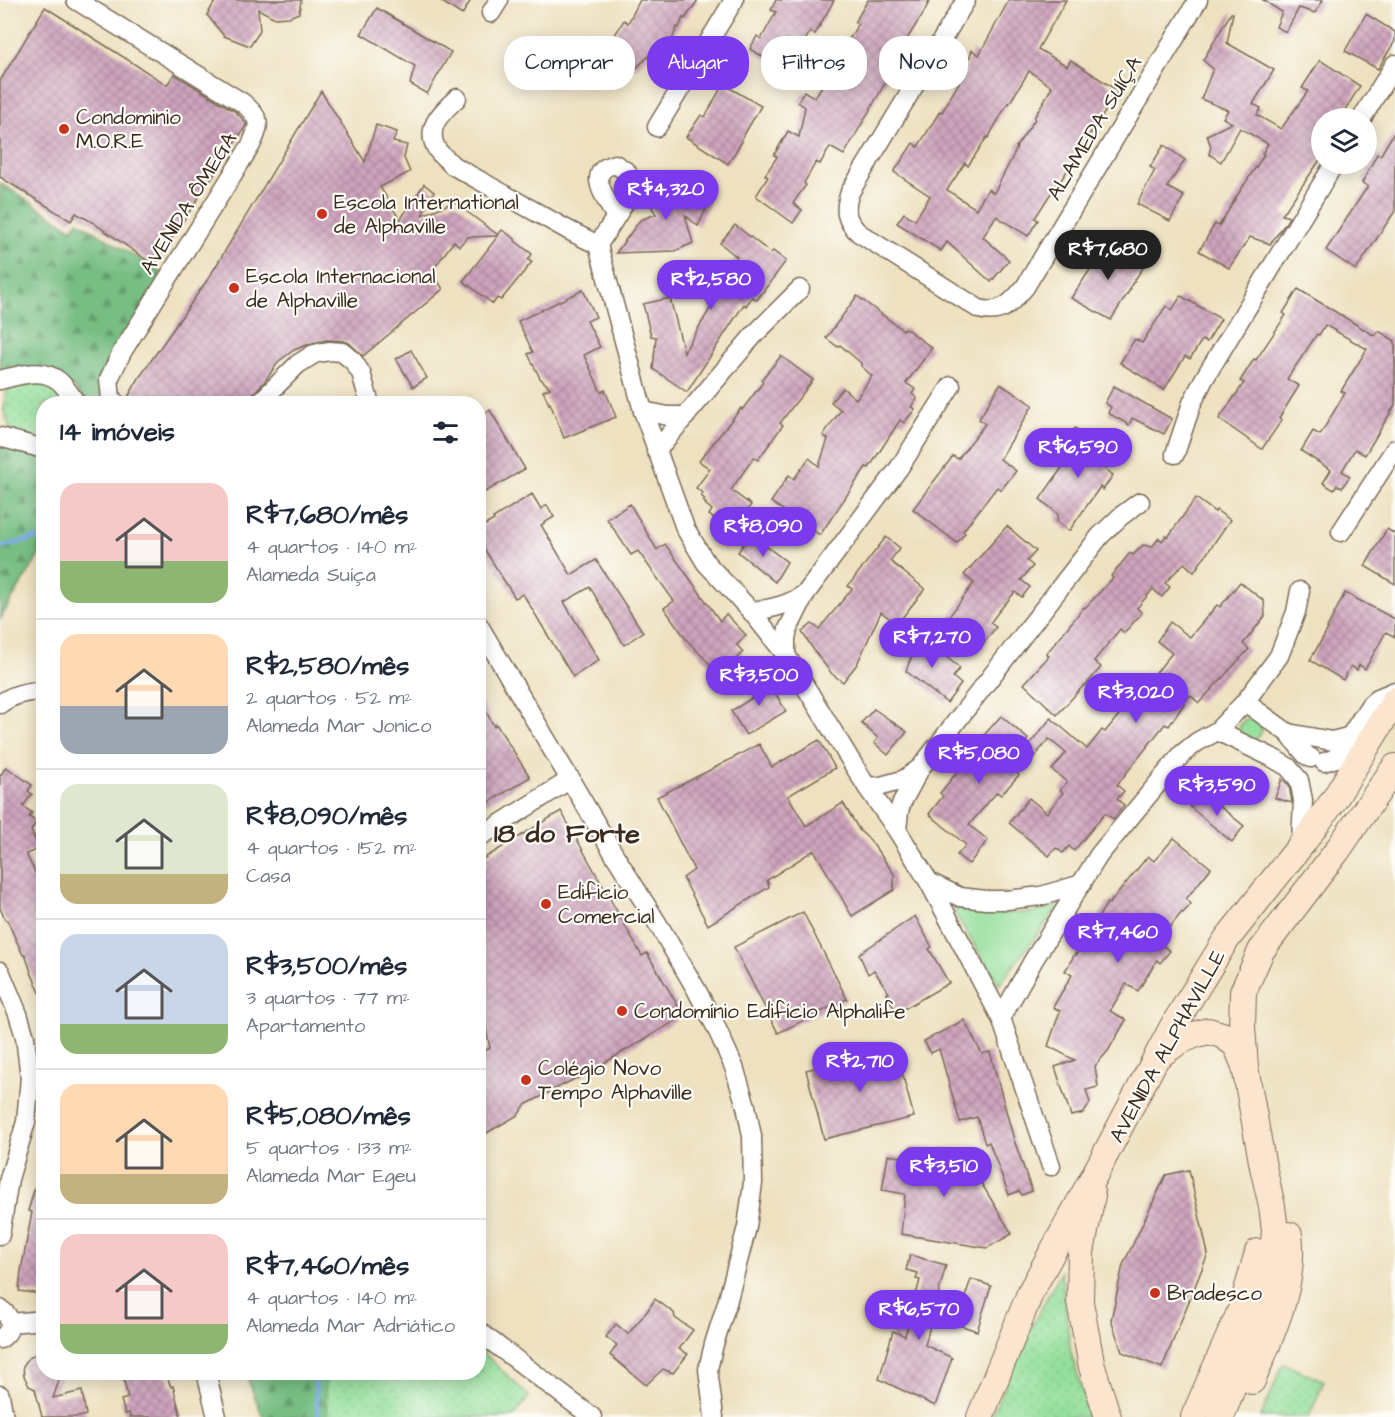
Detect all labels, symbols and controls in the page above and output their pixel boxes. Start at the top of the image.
chip: Comprar [504,36,635,90]
chip: Alugar [647,36,749,90]
chip: Filtros [761,36,867,90]
chip: Novo [879,36,968,90]
street label: ALAMEDA SUÍÇA [1040,50,1149,206]
place label: Condominio M.O.R.E [76,103,181,156]
map controls [1311,108,1377,174]
button: layers [1311,108,1377,174]
marker: Condominio M.O.R.E [57,122,71,136]
street label: AVENIDA ÔMEGA [133,126,244,280]
pin: R$4,320 [611,170,721,221]
text: R$4,320 [628,175,704,203]
place label: Escola International de Alphaville [334,188,519,242]
marker: Escola International de Alphaville [315,207,329,221]
pin: R$7,680 [1053,230,1163,281]
text: R$7,680 [1068,235,1148,263]
pin: R$2,580 [656,260,766,311]
place label: Escola Internacional de Alphaville [246,262,436,316]
text: R$2,580 [671,265,751,293]
marker: Escola Internacional de Alphaville [227,281,241,295]
text: 14 imóveis [60,414,175,450]
icon: filters [429,416,462,449]
pin: R$6,590 [1023,428,1133,479]
text: R$6,590 [1038,433,1118,461]
text: R$7,680/mês [246,497,408,533]
icon: home [108,507,180,579]
pin: R$8,090 [708,507,818,558]
text: R$8,090 [724,512,802,540]
text: 4 quartos · 140 m² [246,533,417,561]
text: Alameda Suíça [246,561,376,589]
pin: R$7,270 [877,618,987,669]
text: R$7,270 [893,623,971,651]
text: R$2,580/mês [246,648,409,684]
pin: R$3,500 [704,656,814,707]
icon: home [108,658,180,730]
text: R$3,500 [720,661,798,689]
pin: R$3,020 [1081,673,1191,724]
text: R$3,020 [1098,678,1174,706]
text: 2 quartos · 52 m² [246,684,412,712]
text: Alameda Mar Jonico [246,712,432,740]
pin: R$5,080 [924,734,1034,785]
text: R$5,080 [938,739,1020,767]
pin: R$3,590 [1162,766,1272,817]
text: R$3,590 [1178,771,1256,799]
text: R$8,090/mês [246,798,407,834]
icon: home [108,808,180,880]
district label: 18 do Forte [494,815,640,853]
text: 4 quartos · 152 m² [246,834,417,862]
text: Casa [246,862,291,890]
place label: Edificio Comercial [558,878,654,931]
marker: Edificio Comercial [539,897,553,911]
pin: R$7,460 [1063,913,1173,964]
text: R$7,460 [1078,918,1158,946]
street label: AVENIDA ALPHAVILLE [1102,944,1233,1148]
text: R$3,500/mês [246,948,407,984]
icon: home [108,958,180,1030]
text: 3 quartos · 77 m² [246,984,410,1012]
place label: Condomínio Edifício Alphalife [634,997,906,1027]
marker: Condomínio Edifício Alphalife [615,1004,629,1018]
text: Apartamento [246,1012,365,1040]
pin: R$2,710 [805,1042,915,1093]
text: R$2,710 [826,1047,894,1075]
place label: Colégio Novo Tempo Alphaville [538,1054,692,1108]
marker: Colégio Novo Tempo Alphaville [519,1073,533,1087]
text: R$5,080/mês [246,1098,411,1134]
icon: home [108,1108,180,1180]
text: 5 quartos · 133 m² [246,1134,412,1162]
pin: R$3,510 [889,1147,999,1198]
text: R$3,510 [910,1152,978,1180]
text: Alameda Mar Egeu [246,1162,416,1190]
text: R$7,460/mês [246,1248,409,1284]
icon: home [108,1258,180,1330]
place label: Bradesco [1167,1279,1262,1308]
text: 4 quartos · 140 m² [246,1284,417,1312]
marker: Bradesco [1148,1286,1162,1300]
pin: R$6,570 [864,1290,974,1341]
text: R$6,570 [879,1295,959,1323]
text: Alameda Mar Adriático [246,1312,455,1340]

